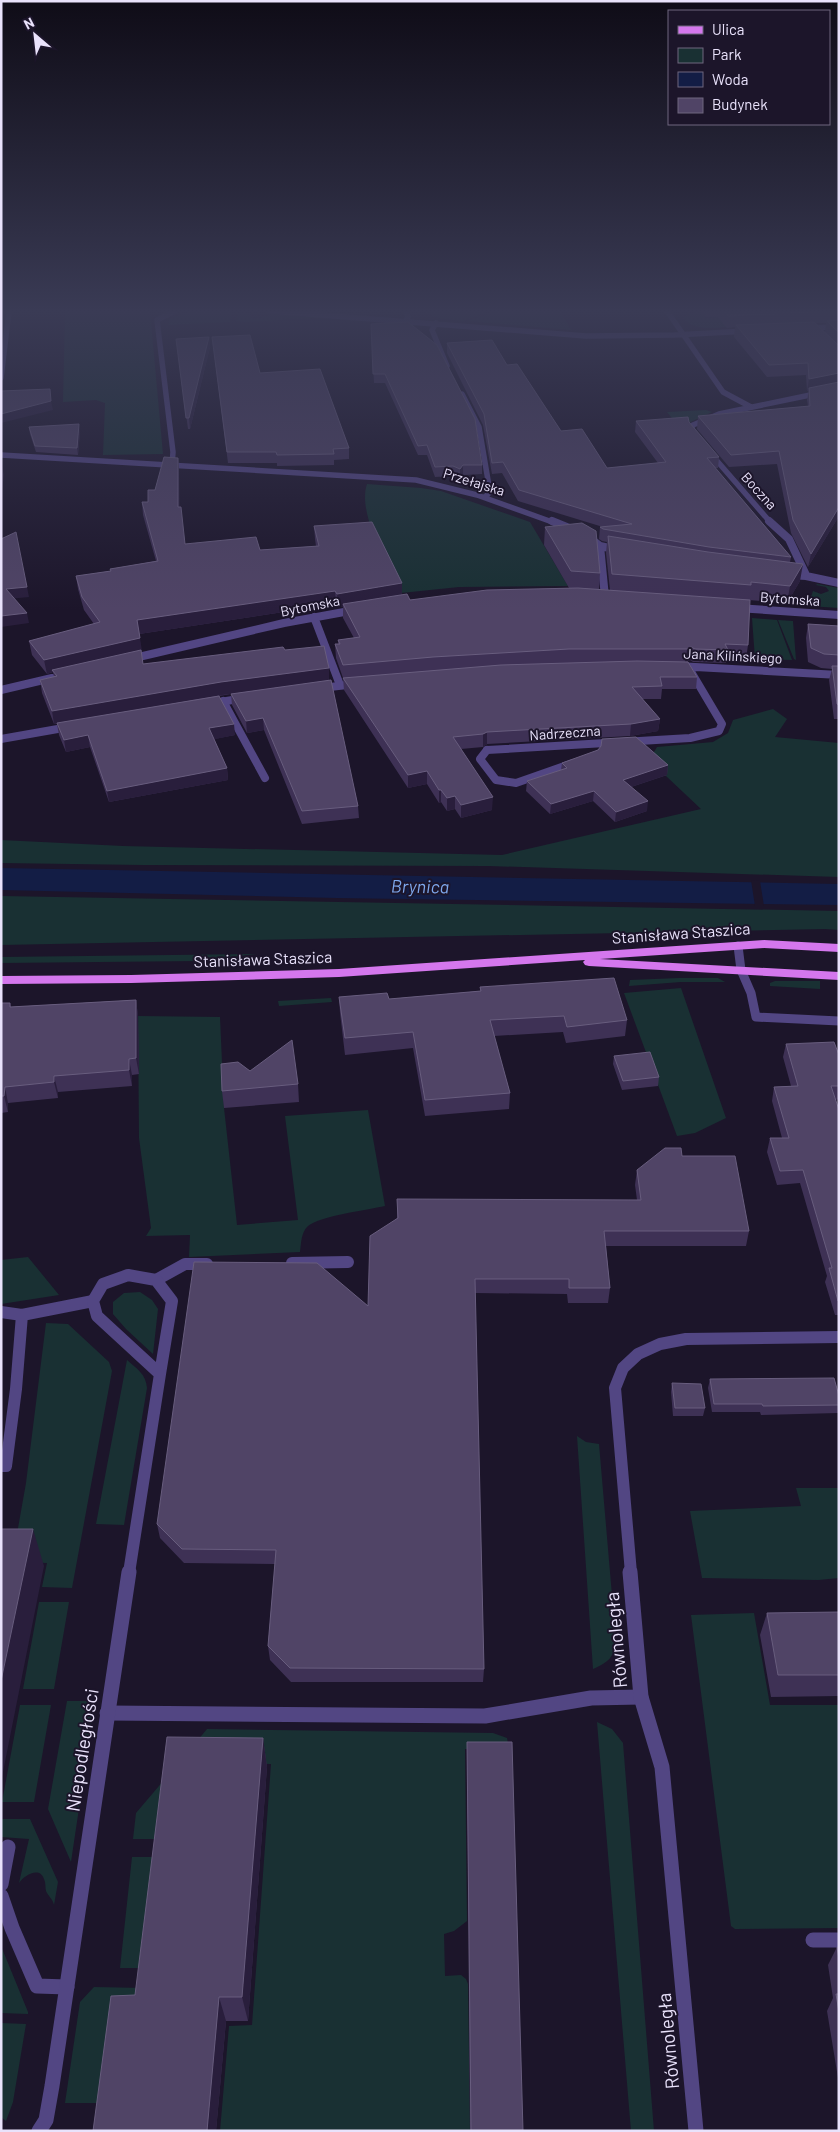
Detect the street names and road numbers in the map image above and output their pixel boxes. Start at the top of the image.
street label: Przełajska [441,464,507,499]
street label: Boczna [738,468,781,513]
street label: Bytomska [760,588,821,609]
street label: Bytomska [279,591,341,620]
street label: Jana Kilińskiego [683,644,783,667]
street label: Nadrzeczna [529,722,601,743]
street label: Stanisława Staszica [611,918,751,947]
street label: Stanisława Staszica [193,947,333,970]
street label: Równoległa [600,1591,631,1689]
street label: Niepodległości [60,1687,103,1813]
street label: Równoległa [652,1992,683,2090]

